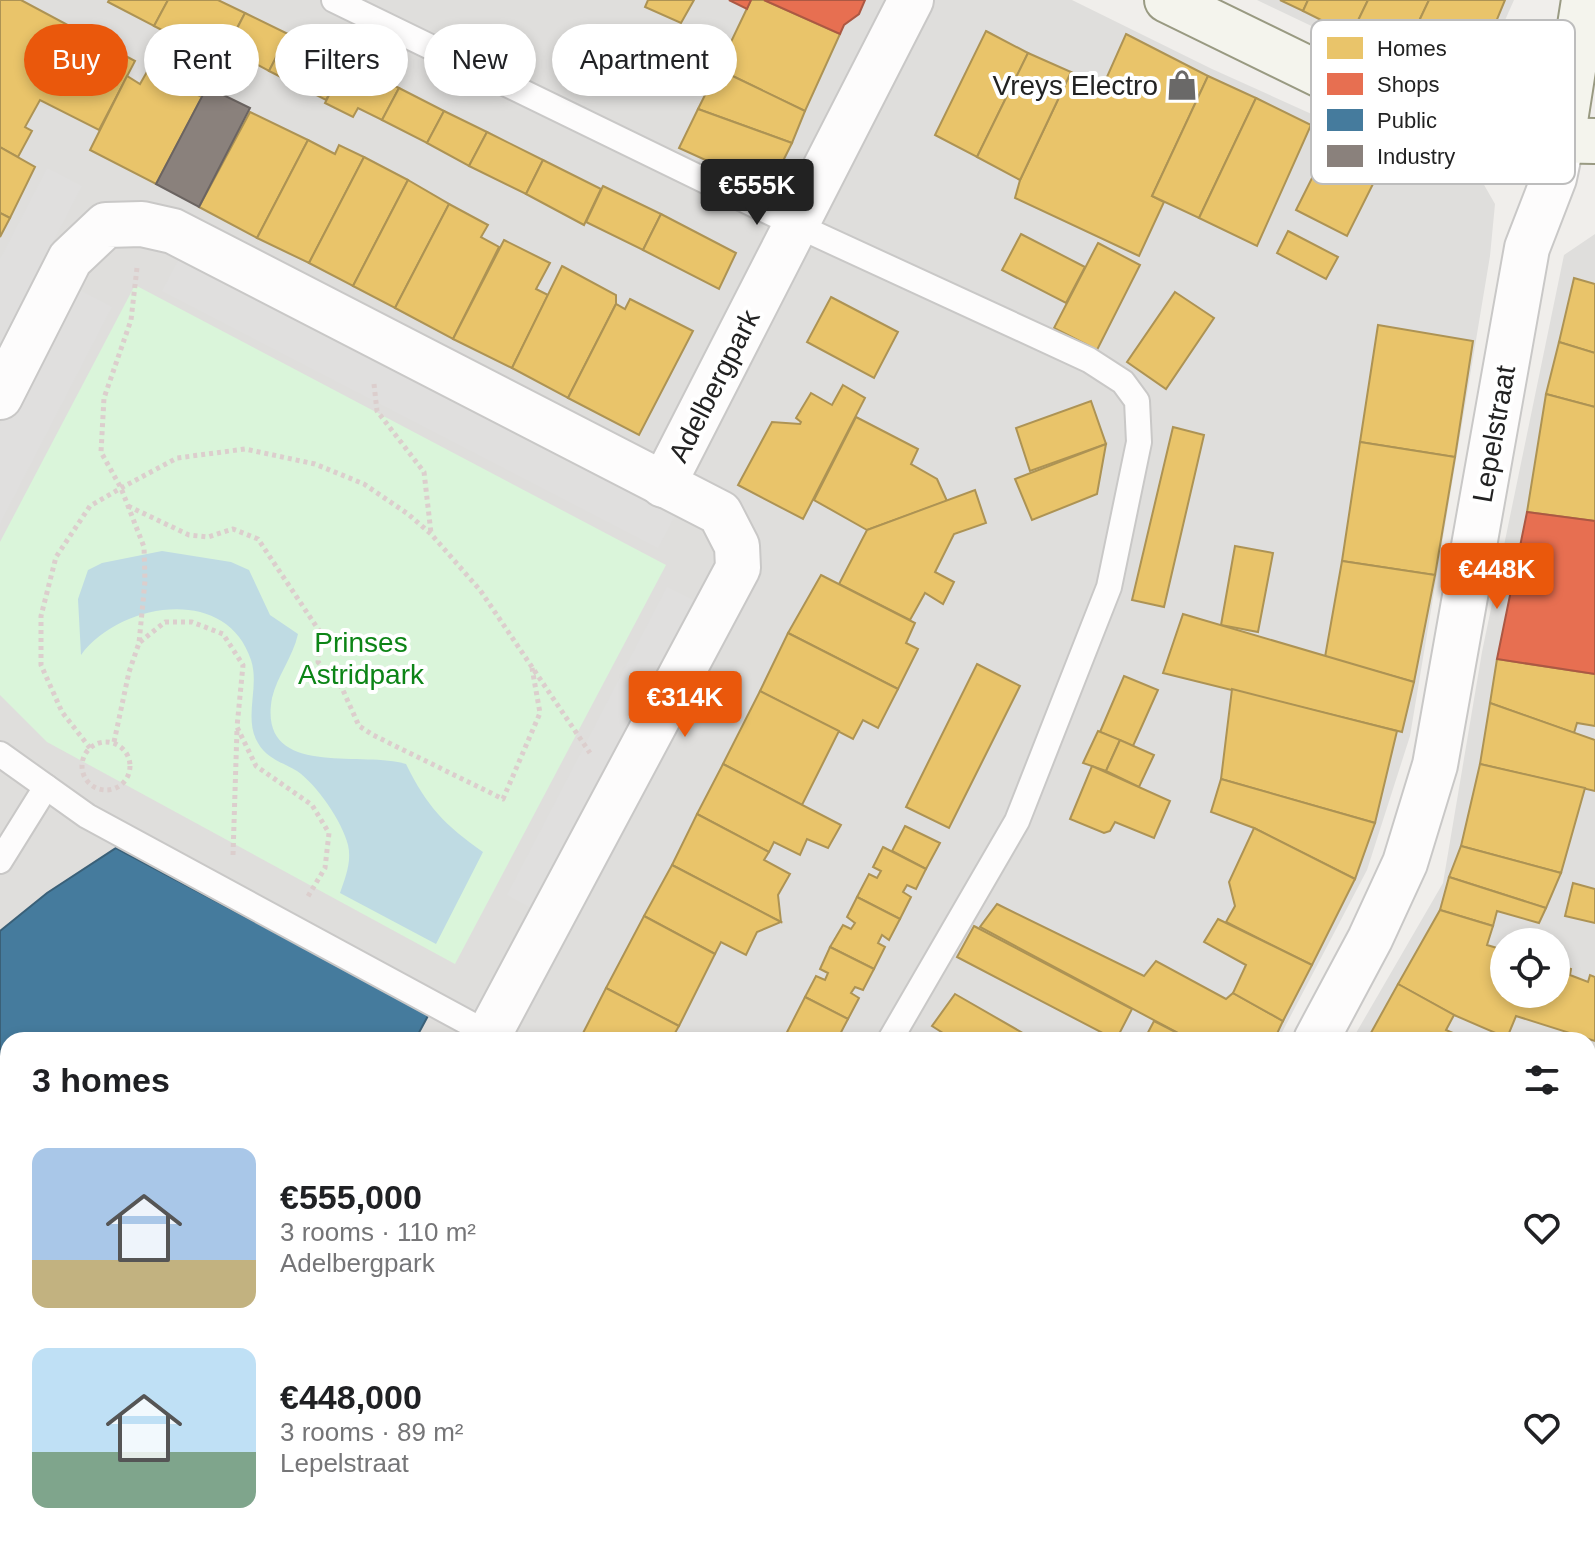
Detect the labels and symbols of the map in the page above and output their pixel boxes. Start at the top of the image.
legend [1311,20,1575,184]
text: Homes [1377,36,1447,61]
shop icon: Vreys Electro [1165,68,1199,102]
place label: Vreys Electro [993,70,1158,101]
text: Shops [1377,72,1439,97]
text: Public [1377,108,1437,133]
text: Industry [1377,144,1455,169]
pin: €555K [701,159,813,227]
street label: Adelbergpark [662,304,766,467]
street label: Lepelstraat [1467,363,1521,505]
pin: €448K [1441,543,1553,611]
park label: Prinses Astridpark [298,627,425,690]
pin: €314K [629,671,741,739]

